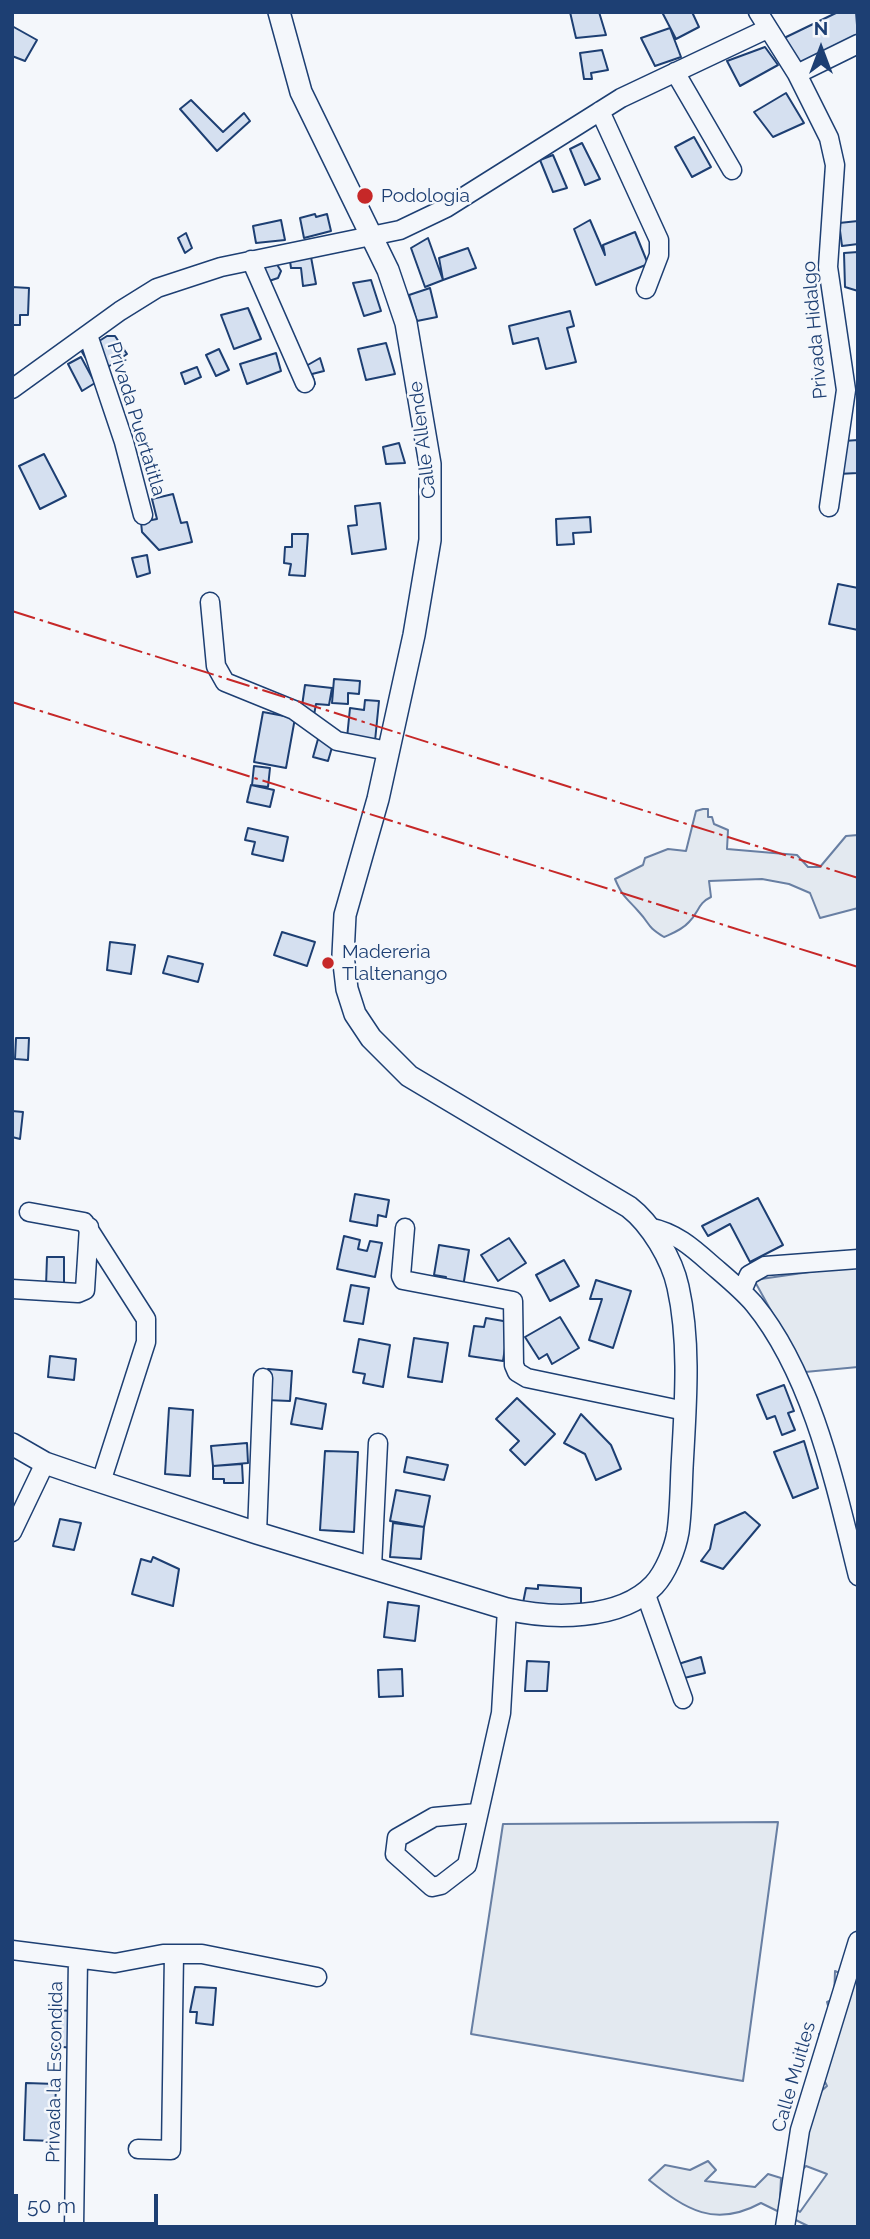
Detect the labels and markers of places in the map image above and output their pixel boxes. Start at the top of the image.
place label: Podologia [381,185,470,207]
marker: Podologia [355,186,375,206]
place label: Madereria Tlaltenango [342,941,447,985]
marker: Madereria Tlaltenango [320,955,336,971]

